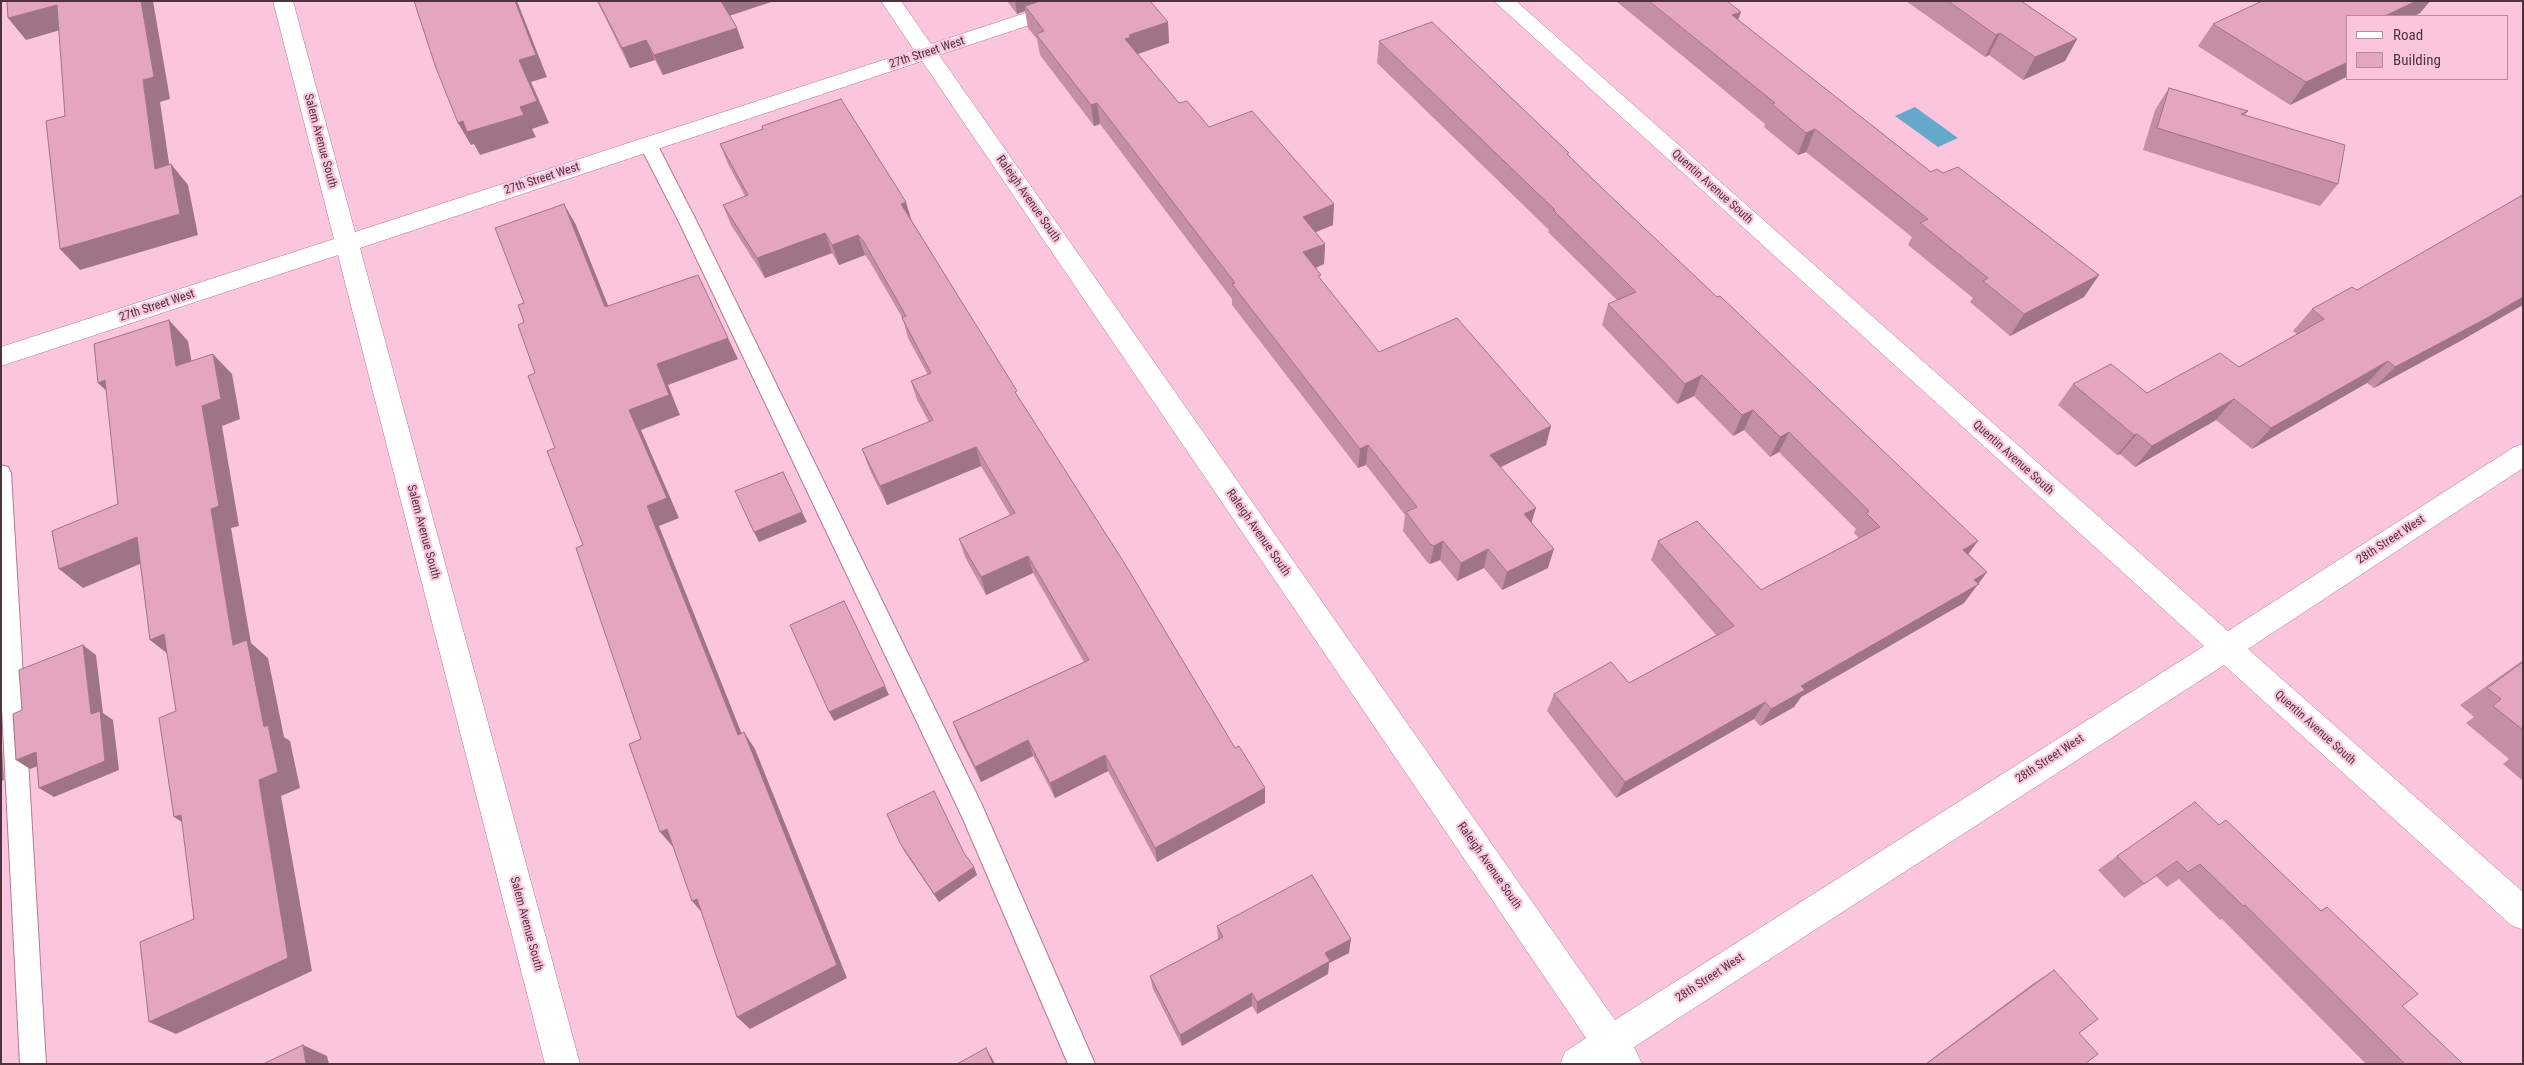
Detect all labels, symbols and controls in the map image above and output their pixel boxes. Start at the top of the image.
legend [2346,15,2509,80]
text: Road [2393,26,2423,44]
street label: 27th Street West [887,34,967,72]
text: Building [2393,51,2441,69]
street label: Salem Avenue South [301,92,339,190]
street label: Quentin Avenue South [1669,147,1755,227]
street label: Raleigh Avenue South [993,153,1063,245]
street label: 27th Street West [502,160,582,198]
street label: 27th Street West [117,287,197,325]
street label: Quentin Avenue South [1970,418,2056,498]
street label: Salem Avenue South [404,483,442,581]
street label: Raleigh Avenue South [1223,487,1293,579]
street label: 28th Street West [2354,513,2428,567]
street label: Quentin Avenue South [2272,688,2358,768]
street label: 28th Street West [2013,732,2087,786]
street label: Raleigh Avenue South [1454,820,1524,912]
street label: Salem Avenue South [507,875,545,973]
street label: 28th Street West [1673,951,1747,1005]

